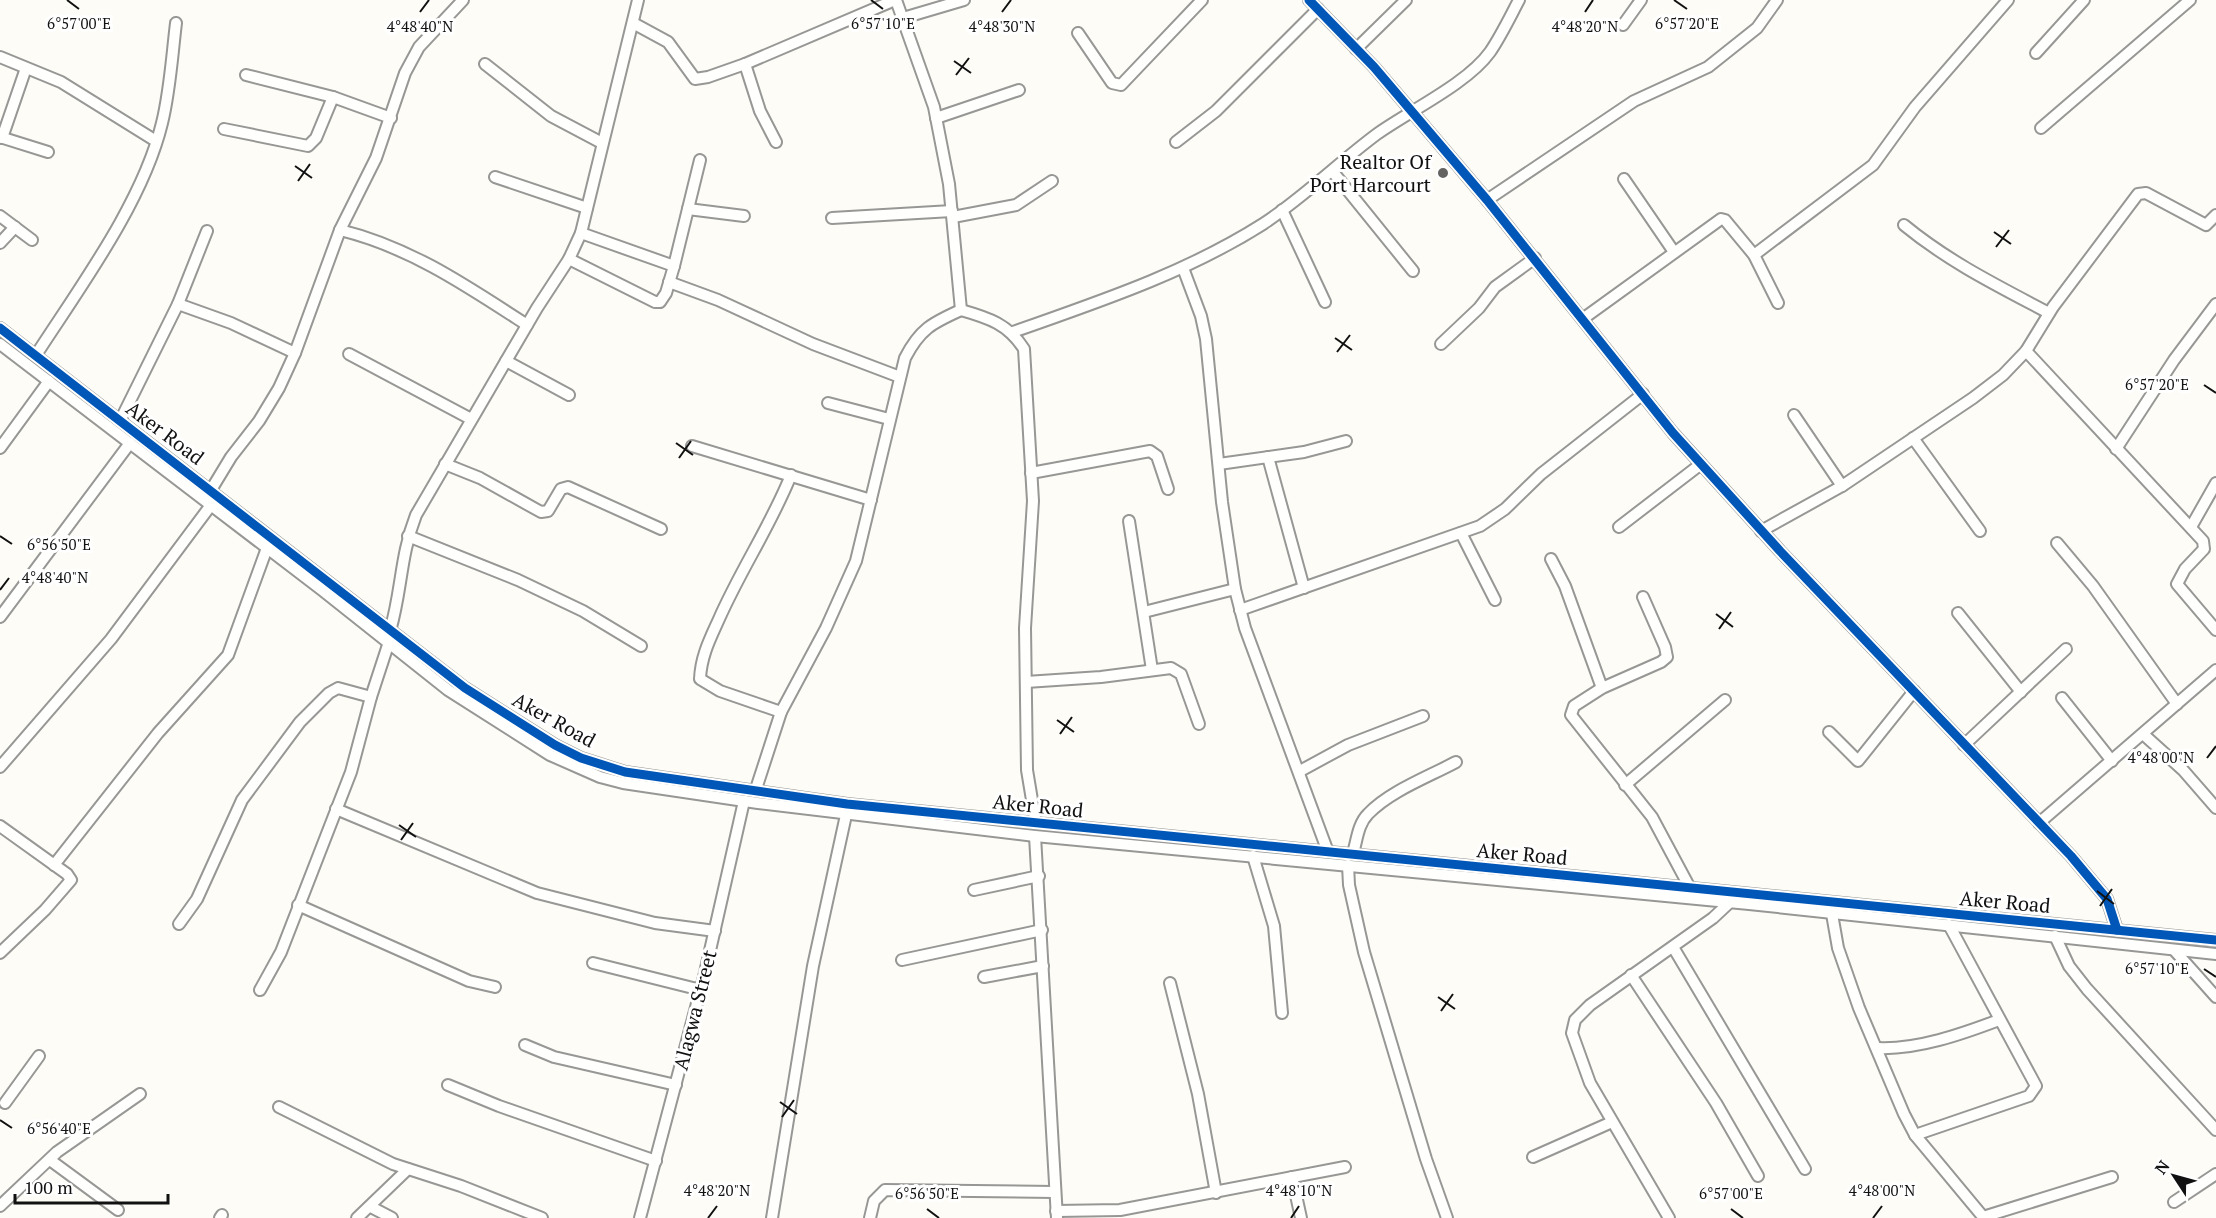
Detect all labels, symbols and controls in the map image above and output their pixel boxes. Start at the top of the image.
text: 6°57'00"E [47,13,111,33]
text: 6°57'10"E [851,13,915,33]
text: 6°57'20"E [1655,13,1719,33]
text: 4°48'40"N [387,16,453,36]
text: 4°48'30"N [969,16,1035,36]
text: 4°48'20"N [1552,16,1618,36]
place label: Realtor Of Port Harcourt [1310,148,1432,198]
marker: Realtor Of Port Harcourt [1436,166,1450,180]
text: 6°57'20"E [2125,374,2189,394]
street label: Aker Road [121,394,210,471]
text: 6°56'50"E [27,534,91,554]
text: 4°48'40"N [22,567,88,587]
street label: Aker Road [508,686,601,753]
text: 4°48'00"N [2128,747,2194,767]
street label: Aker Road [991,787,1085,824]
street label: Aker Road [1476,836,1569,871]
street label: Aker Road [1959,884,2052,919]
street label: Alagwa Street [667,946,723,1073]
text: 6°57'10"E [2125,958,2189,978]
text: 6°56'40"E [27,1118,91,1138]
north arrow [2144,1146,2204,1206]
text: N [2149,1156,2174,1179]
scale bar [15,1167,168,1205]
text: 100 m [24,1175,73,1199]
text: 4°48'20"N [684,1180,750,1200]
text: 4°48'10"N [1266,1180,1332,1200]
text: 4°48'00"N [1849,1180,1915,1200]
text: 6°56'50"E [895,1183,959,1203]
text: 6°57'00"E [1699,1183,1763,1203]

